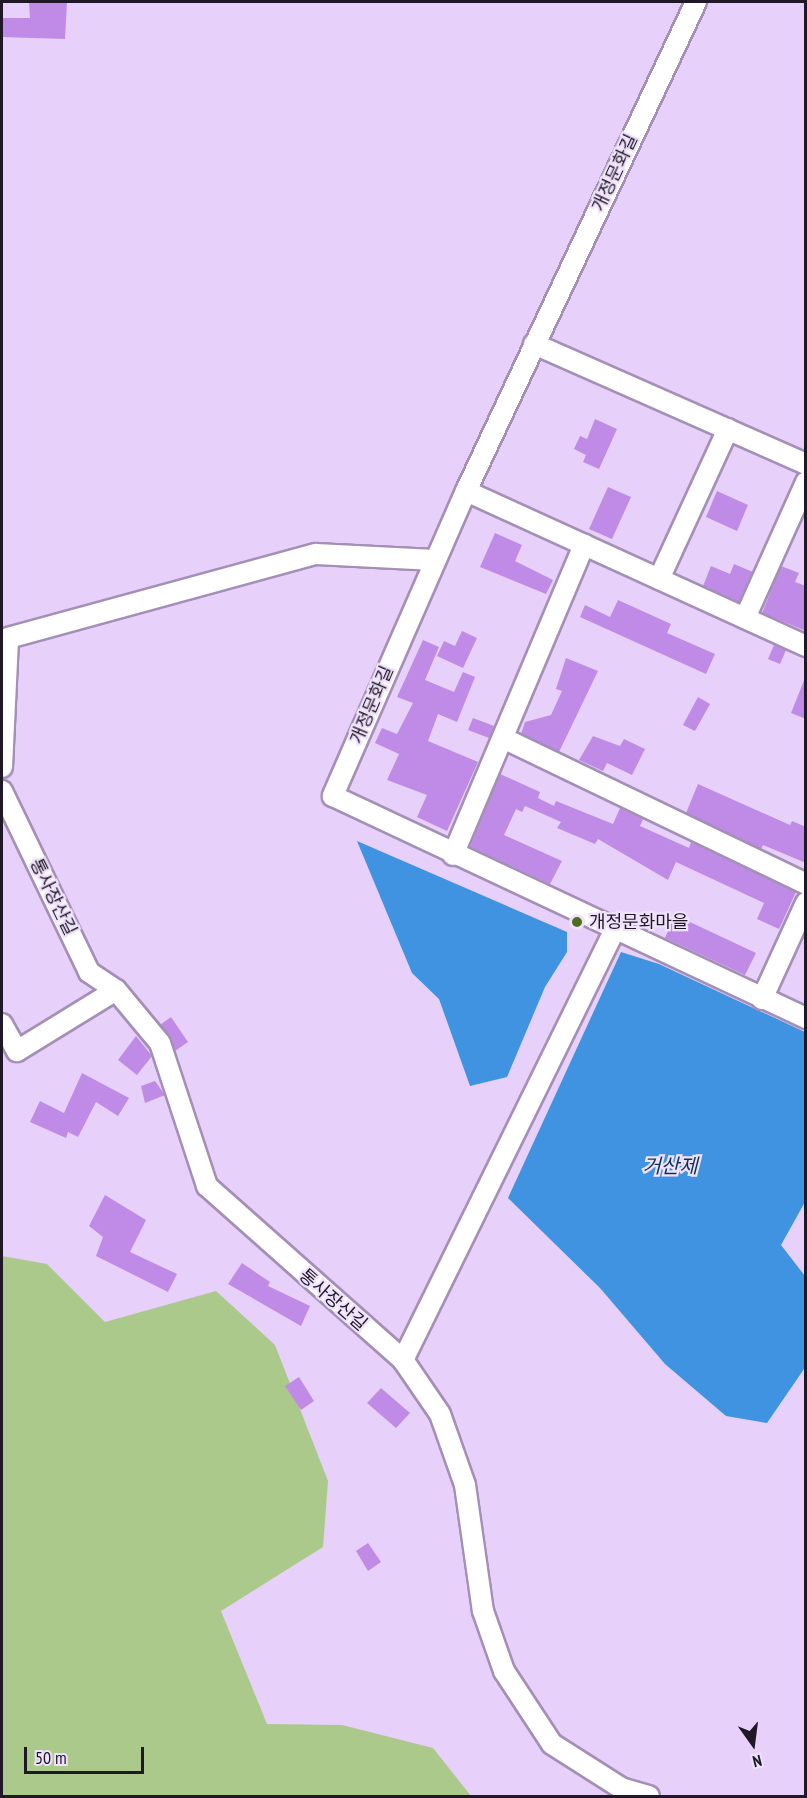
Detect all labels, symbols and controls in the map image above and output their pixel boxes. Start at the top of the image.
street label: 개정문화길 [588,131,642,215]
street label: 개정문화길 [346,663,398,747]
street label: 통사장산길 [25,855,81,939]
place label: 개정문화마을 [589,911,688,933]
marker: 개정문화마을 [570,915,584,929]
water label: 거산제 [642,1154,698,1178]
street label: 통사장산길 [295,1265,371,1335]
north arrow [723,1714,783,1774]
scale bar [27,1735,147,1773]
text: 50 m [35,1746,67,1769]
text: N [751,1751,764,1772]

